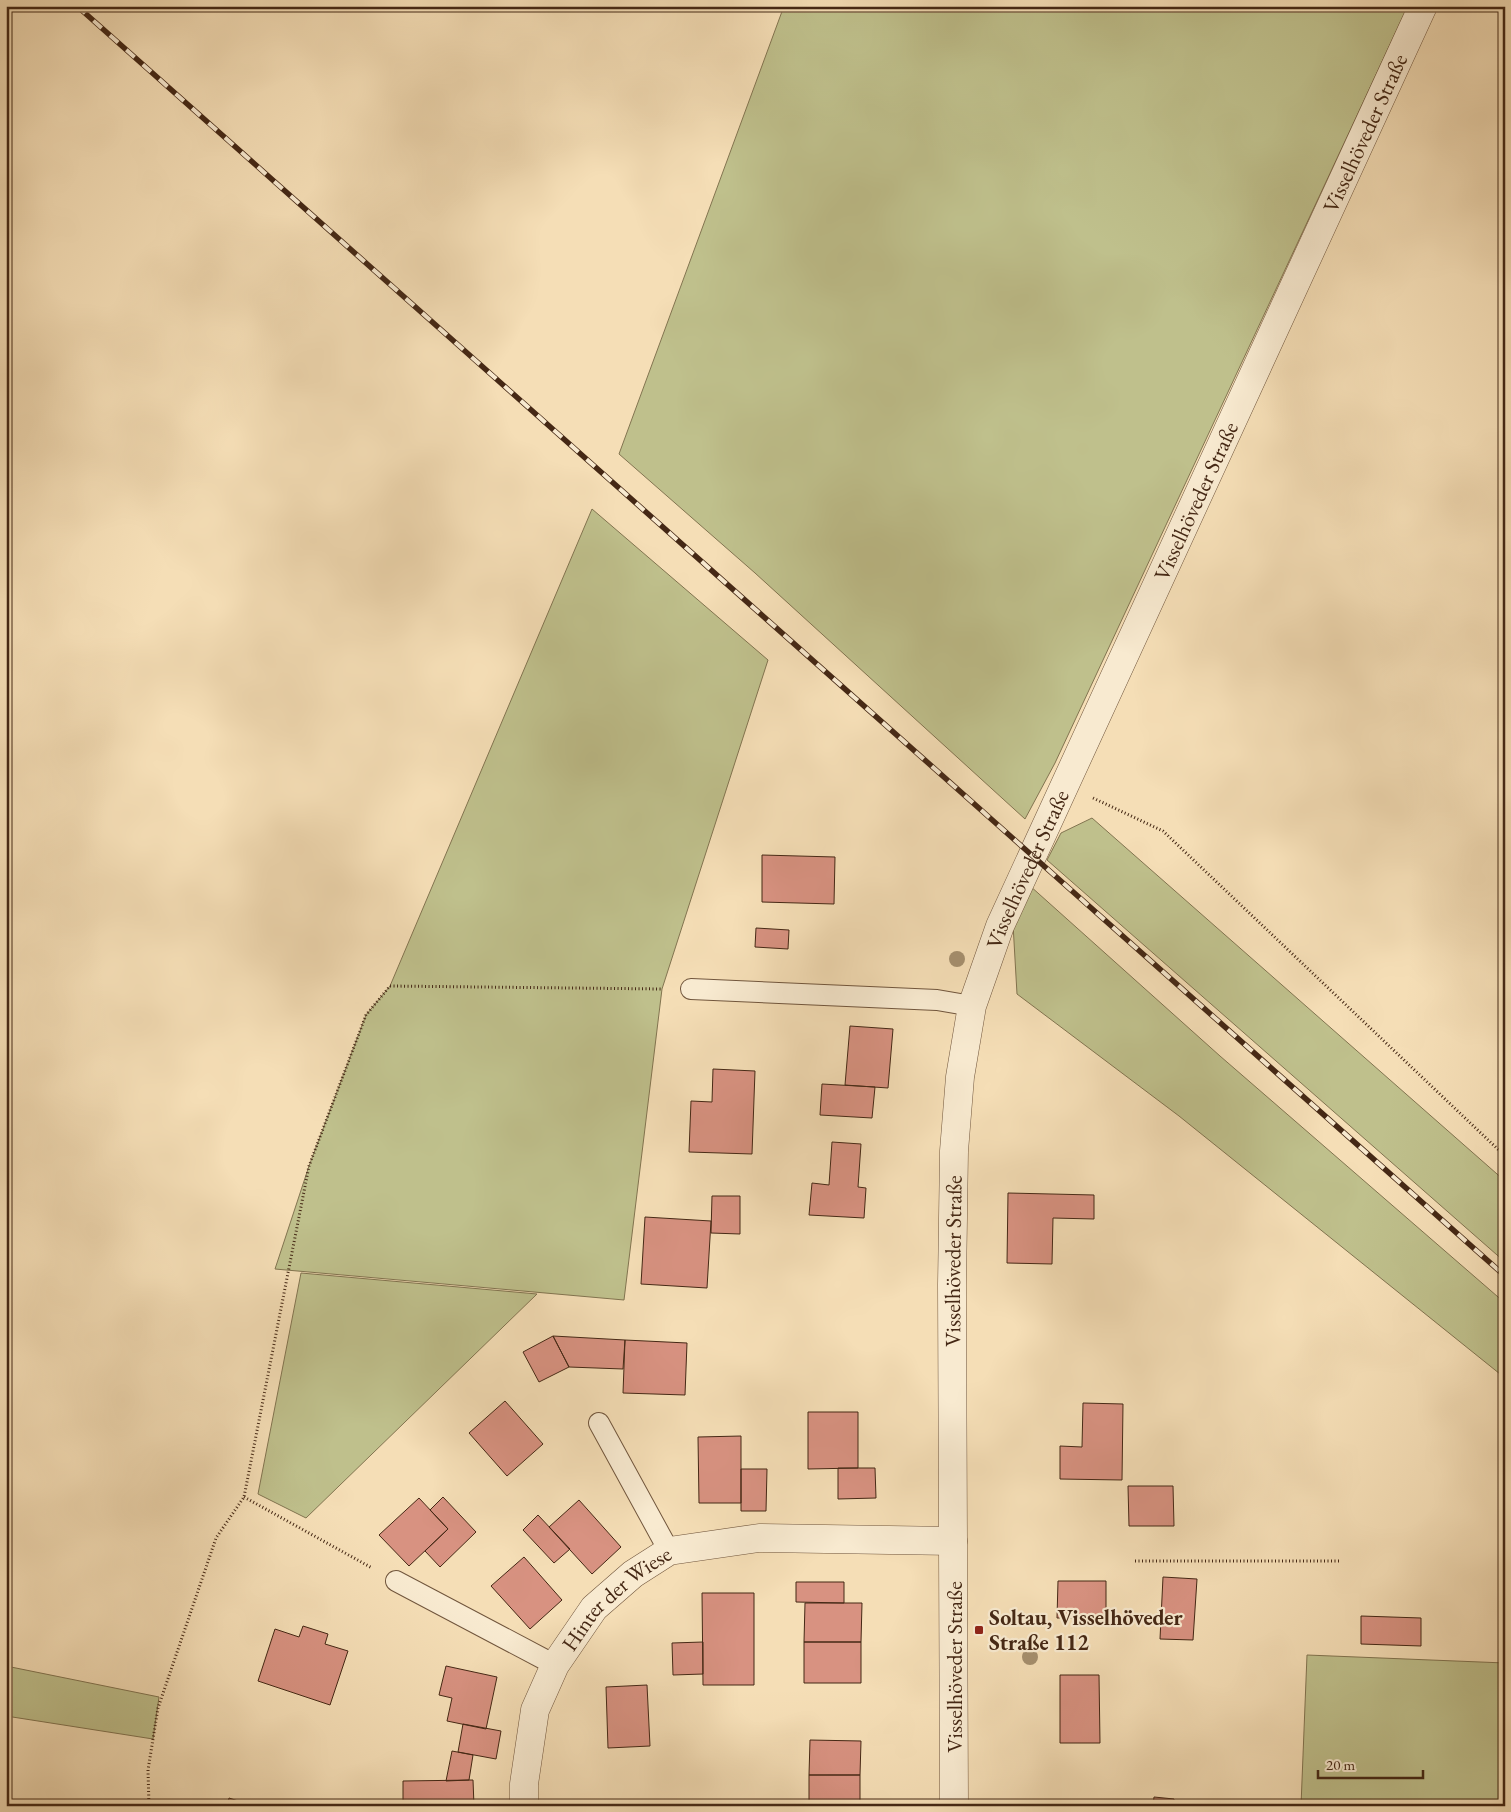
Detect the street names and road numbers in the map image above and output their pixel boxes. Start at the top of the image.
street label: Visselhöveder Straße [1316,48,1414,217]
street label: Visselhöveder Straße [1146,416,1245,585]
street label: Visselhöveder Straße [979,784,1076,952]
street label: Visselhöveder Straße [937,1175,968,1347]
street label: Hinter der Wiese [555,1539,677,1656]
street label: Visselhöveder Straße [940,1581,969,1753]

